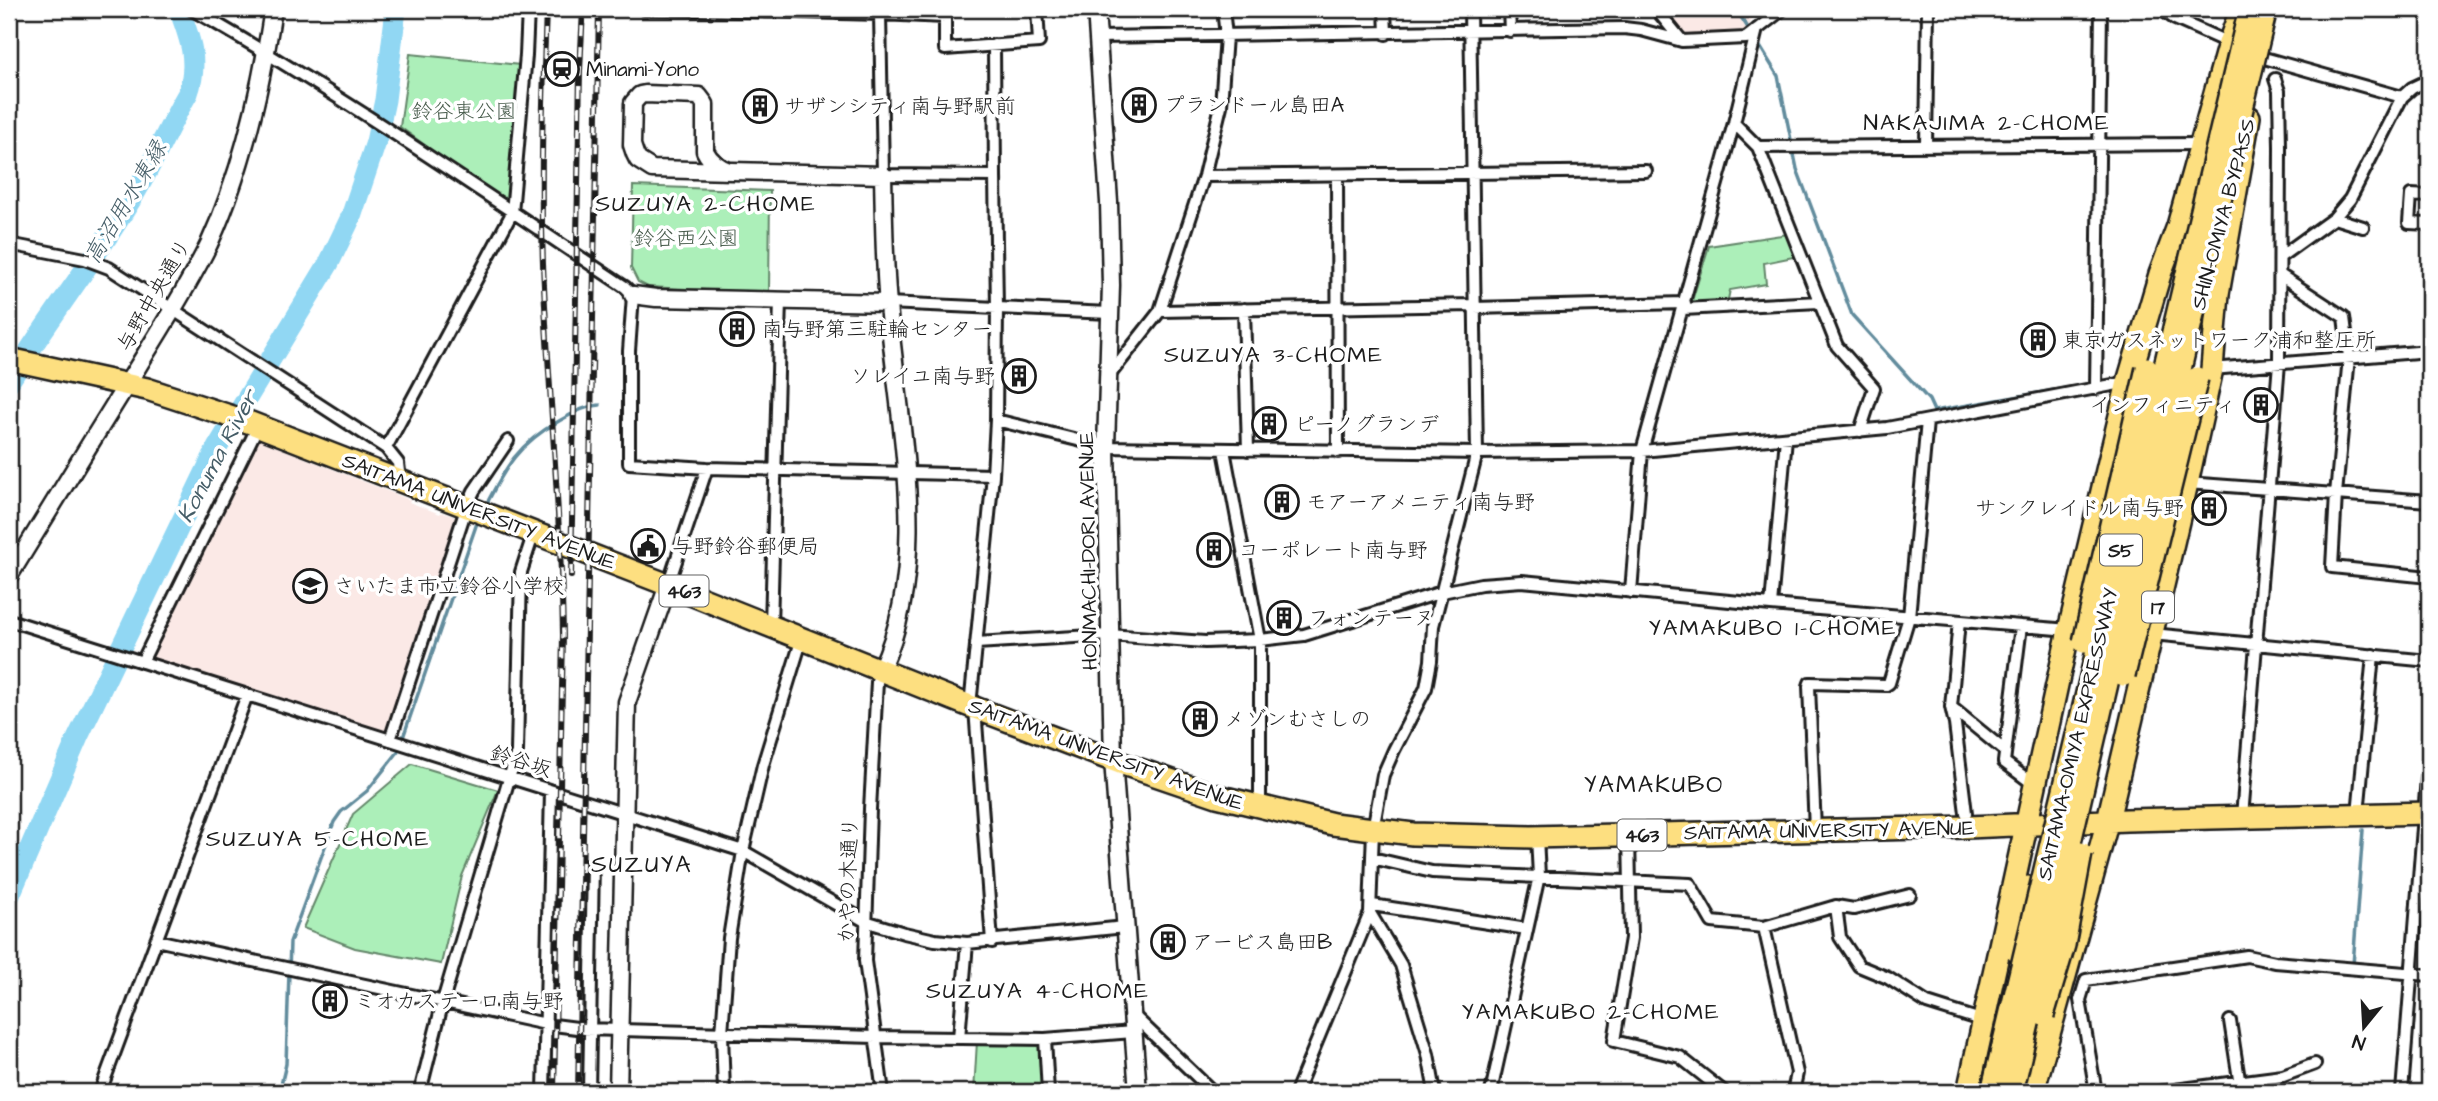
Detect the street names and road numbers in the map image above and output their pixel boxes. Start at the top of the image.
street label: SHIN-OMIYA BYPASS [2184,115,2263,313]
street label: 与野中央通り [110,233,198,357]
street label: HONMACHI-DORI AVENUE [1072,431,1105,671]
street label: SAITAMA UNIVERSITY AVENUE [338,446,620,577]
road number: S5 [2100,534,2142,566]
road number: 463 [660,576,708,606]
street label: SAITAMA-OMIYA EXPRESSWAY [2030,585,2125,883]
road number: 17 [2142,592,2174,622]
street label: SAITAMA UNIVERSITY AVENUE [964,691,1248,818]
street label: 鈴谷坂 [486,738,555,785]
street label: SAITAMA UNIVERSITY AVENUE [1684,813,1975,848]
street label: かやの木通り [832,817,865,943]
road number: 463 [1618,820,1666,850]

